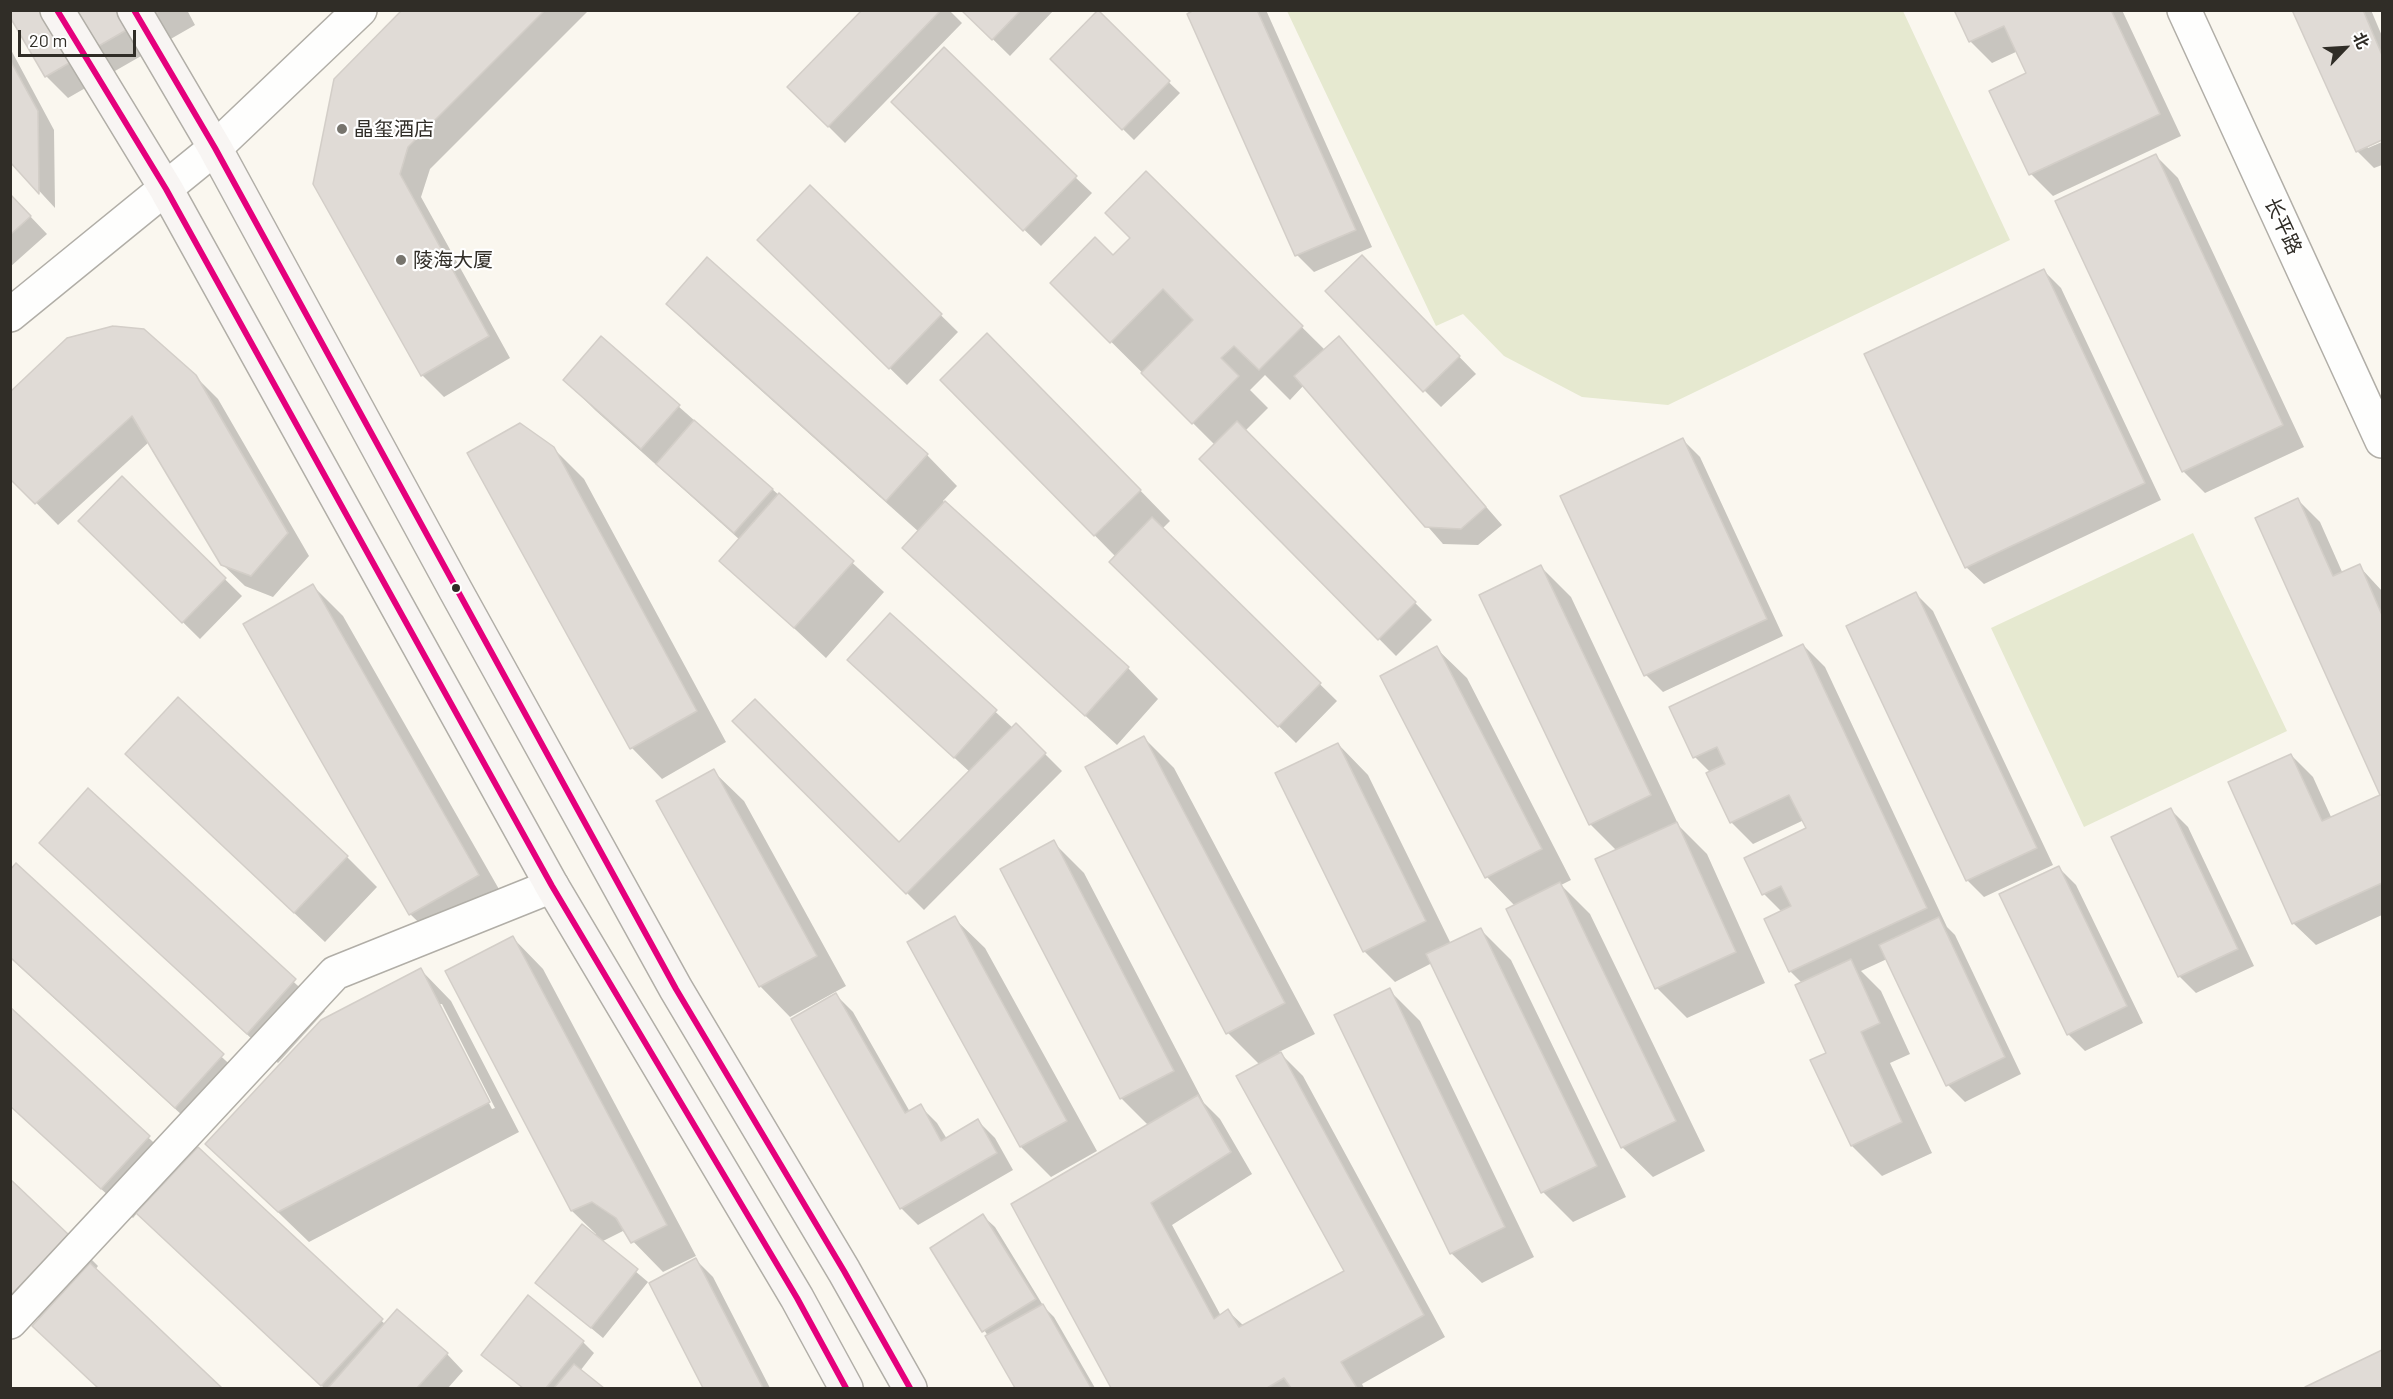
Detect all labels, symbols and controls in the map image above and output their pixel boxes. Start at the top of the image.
scale bar [21,18,140,56]
north arrow [2315,18,2375,78]
text: 20 m [29,29,67,51]
text: 北 [2350,29,2374,51]
place label: 晶玺酒店 [354,117,434,141]
marker: 晶玺酒店 [335,122,349,136]
street label: 长平路 [2259,194,2307,258]
place label: 陵海大厦 [413,248,493,272]
marker: 陵海大厦 [394,253,408,267]
unlabelled marker [450,582,462,594]

